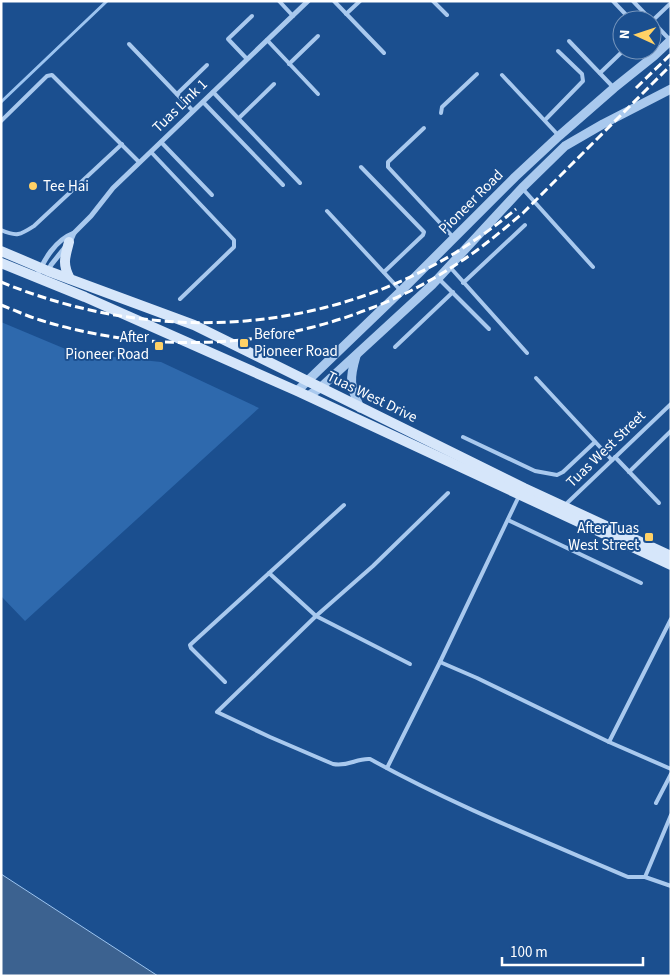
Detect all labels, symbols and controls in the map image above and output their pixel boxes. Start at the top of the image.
north arrow [612,10,662,60]
text: N [615,29,635,40]
street label: Tuas Link 1 [148,74,212,138]
street label: Pioneer Road [434,165,508,239]
place label: Tee Hai [43,176,89,197]
marker: Tee Hai [27,180,39,192]
place label: Before Pioneer Road [254,324,338,362]
place label: After Pioneer Road [65,327,150,365]
marker: Before Pioneer Road [238,337,250,349]
marker: After Pioneer Road [153,340,165,352]
street label: Tuas West Drive [323,366,421,428]
street label: Tuas West Street [562,406,650,492]
place label: After Tuas West Street [568,518,639,556]
marker: After Tuas West Street [643,531,655,543]
scale bar [502,934,643,966]
text: 100 m [510,942,548,963]

